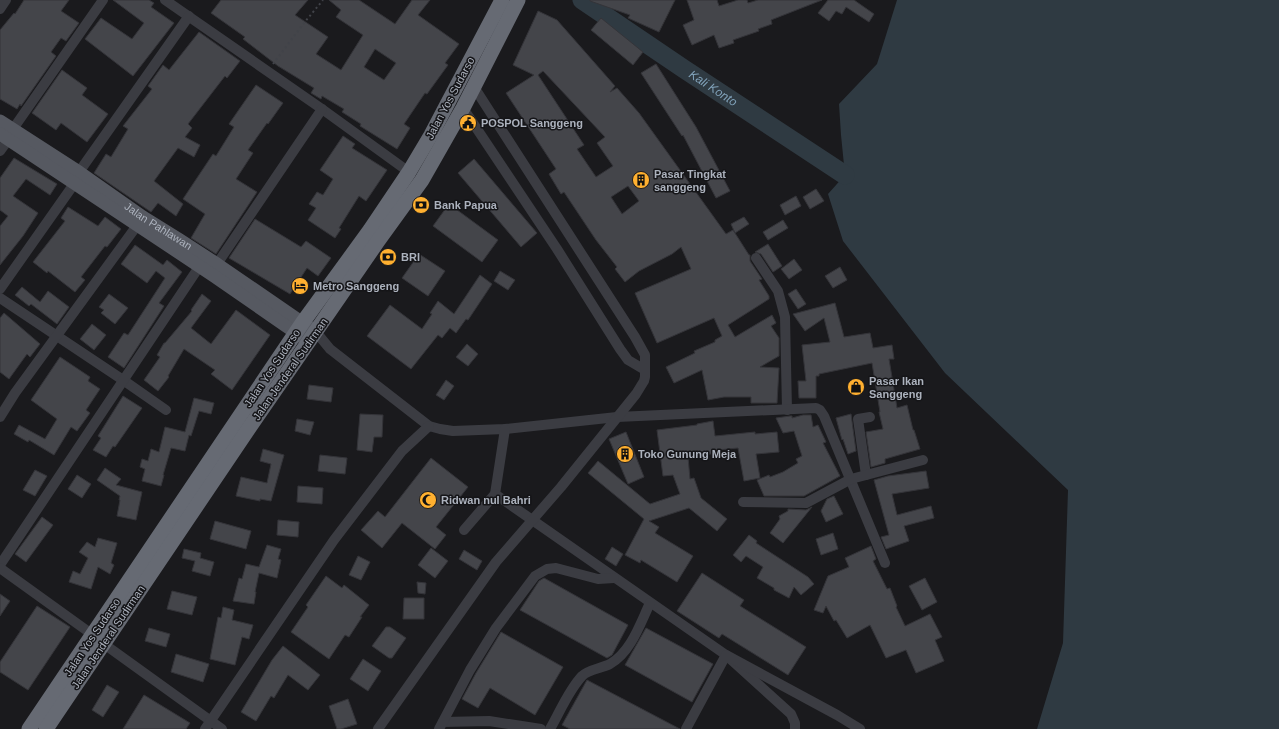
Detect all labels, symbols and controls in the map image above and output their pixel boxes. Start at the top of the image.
street label: Jalan Yos Sudarso [423,55,477,141]
water label: Kali Konto [686,67,740,109]
public building icon: POSPOL Sanggeng [458,113,478,133]
place label: POSPOL Sanggeng [481,117,583,129]
place label: Pasar Tingkat sanggeng [654,168,726,193]
building icon: Pasar Tingkat sanggeng [631,170,651,190]
bank icon: Bank Papua [411,195,431,215]
place label: Bank Papua [434,199,498,211]
street label: Jalan Pahlawan [122,200,194,252]
bank icon: BRI [378,247,398,267]
place label: BRI [401,251,420,263]
hotel icon: Metro Sanggeng [290,276,310,296]
place label: Metro Sanggeng [313,280,399,292]
street label: Jalan Jenderal Sudirman [250,316,330,422]
street label: Jalan Yos Sudarso [242,327,302,409]
place label: Pasar Ikan Sanggeng [869,375,924,400]
shop icon: Pasar Ikan Sanggeng [846,377,866,397]
building icon: Toko Gunung Meja [615,444,635,464]
place label: Toko Gunung Meja [638,448,737,460]
mosque icon: Ridwan nul Bahri [418,490,438,510]
place label: Ridwan nul Bahri [441,494,531,506]
street label: Jalan Jenderal Sudirman [69,583,147,691]
street label: Jalan Yos Sudarso [62,596,122,678]

